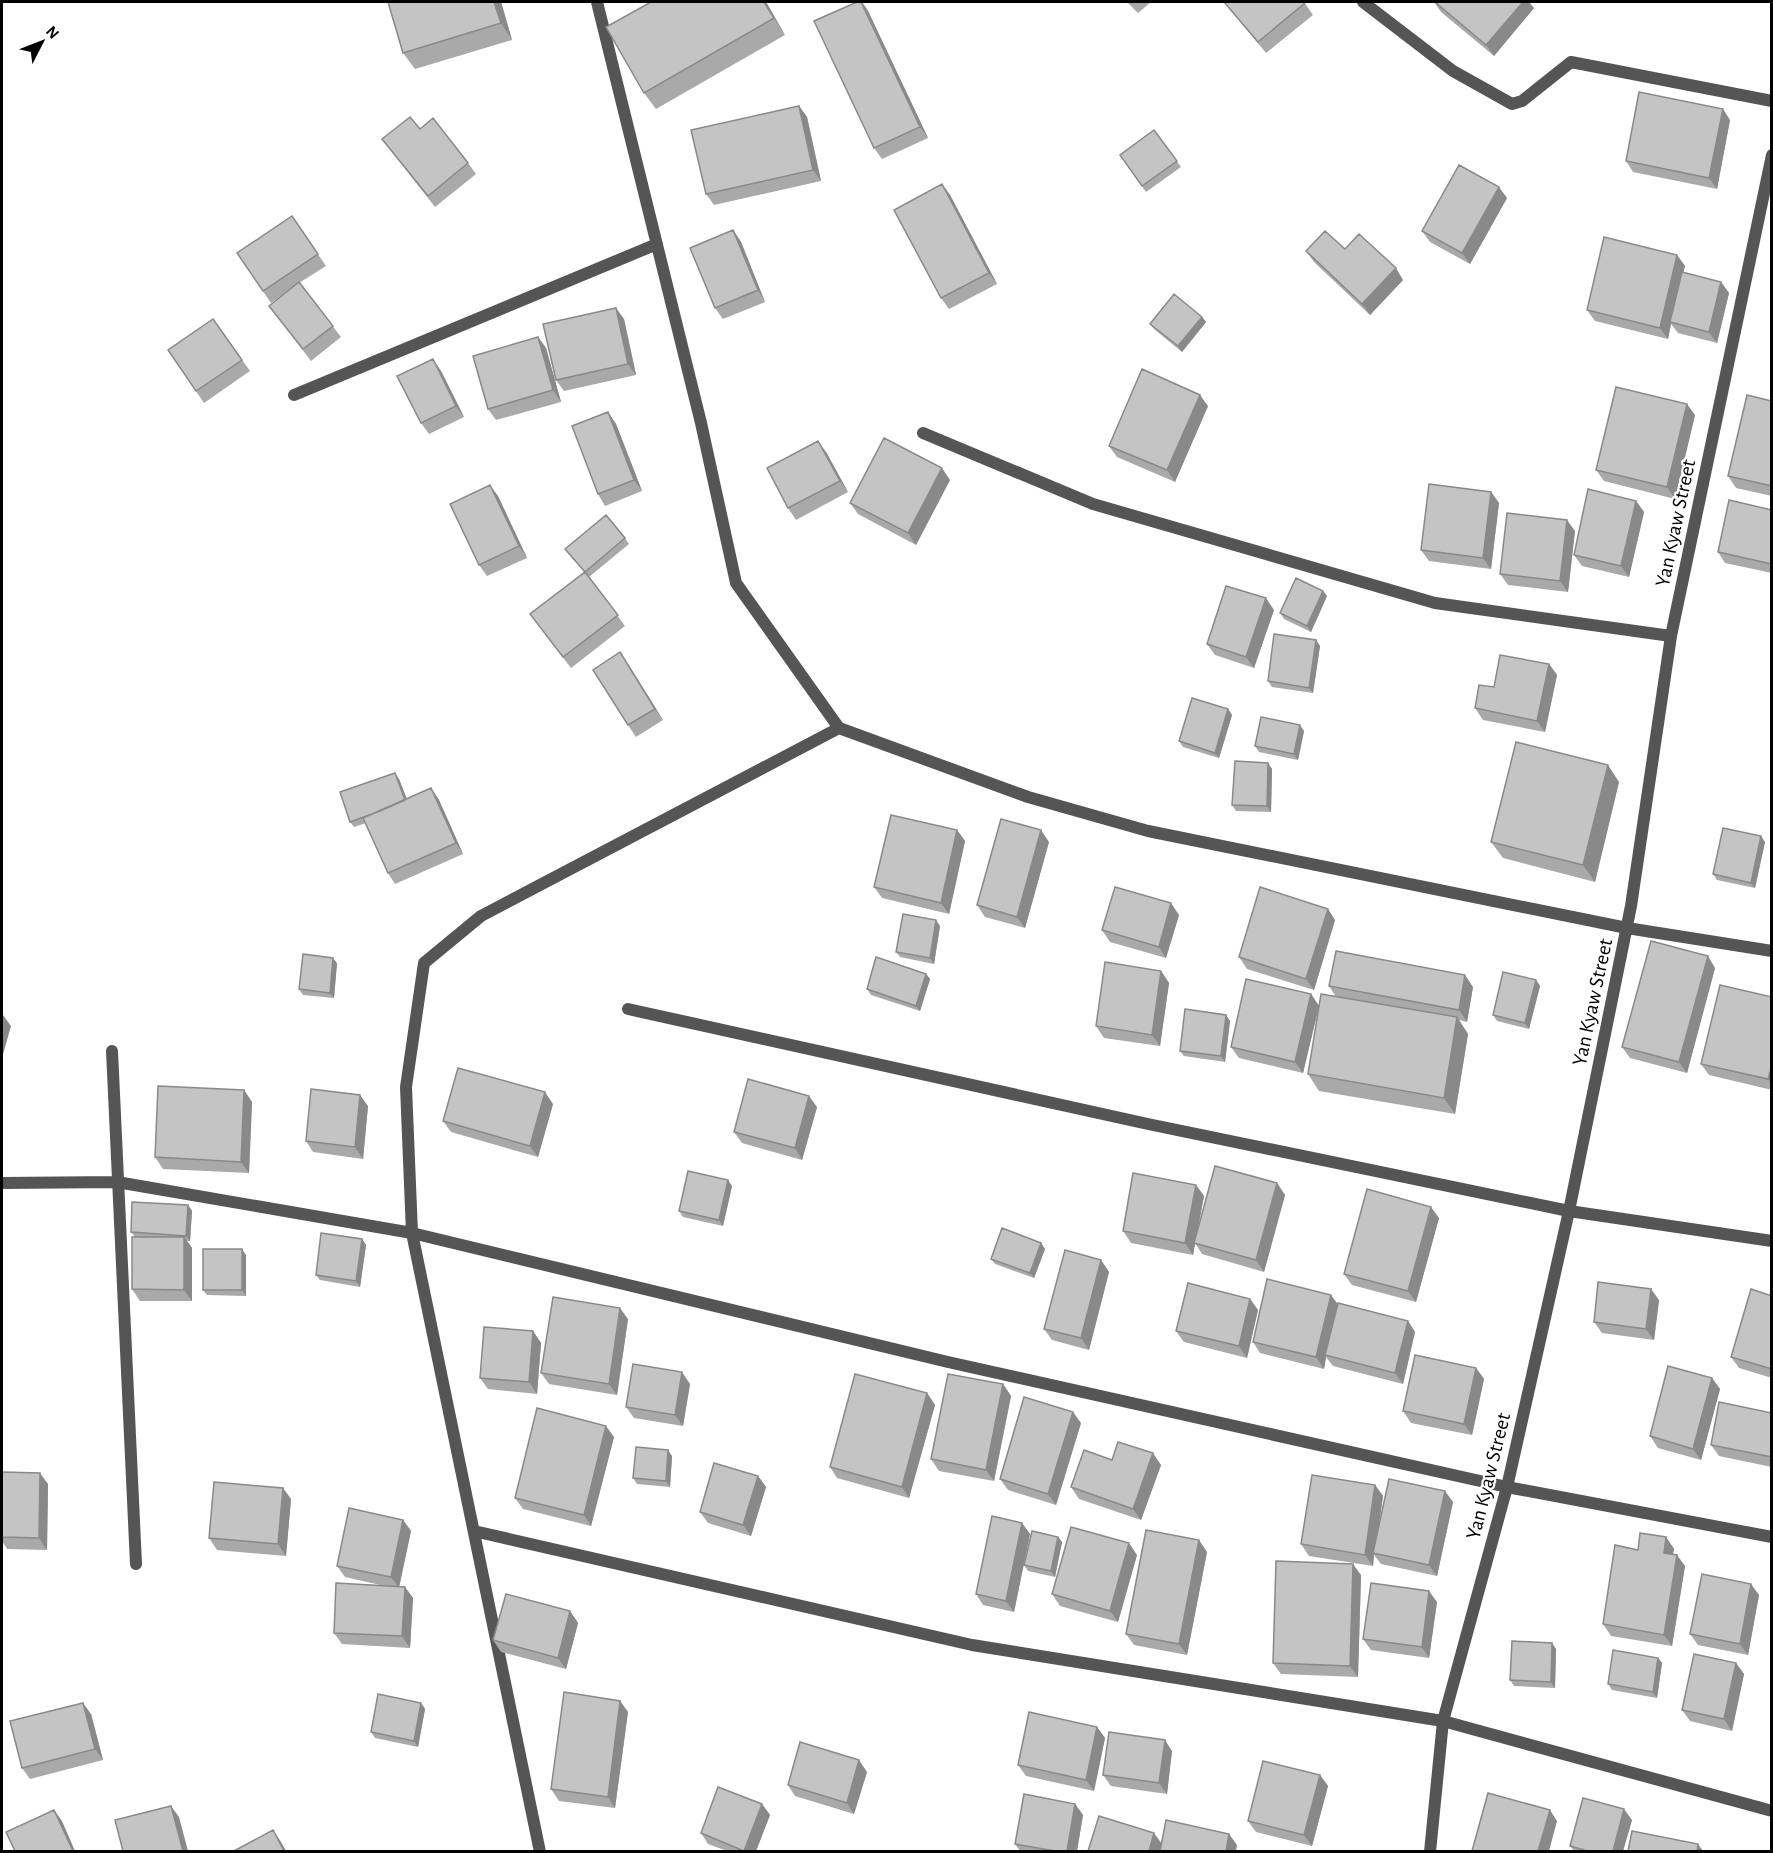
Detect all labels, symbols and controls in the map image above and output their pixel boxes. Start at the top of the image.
north arrow [12,12,72,72]
text: N [43,23,62,42]
street label: Yan Kyaw Street [1652,457,1699,589]
street label: Yan Kyaw Street [1569,936,1616,1068]
street label: Yan Kyaw Street [1463,1410,1514,1542]

